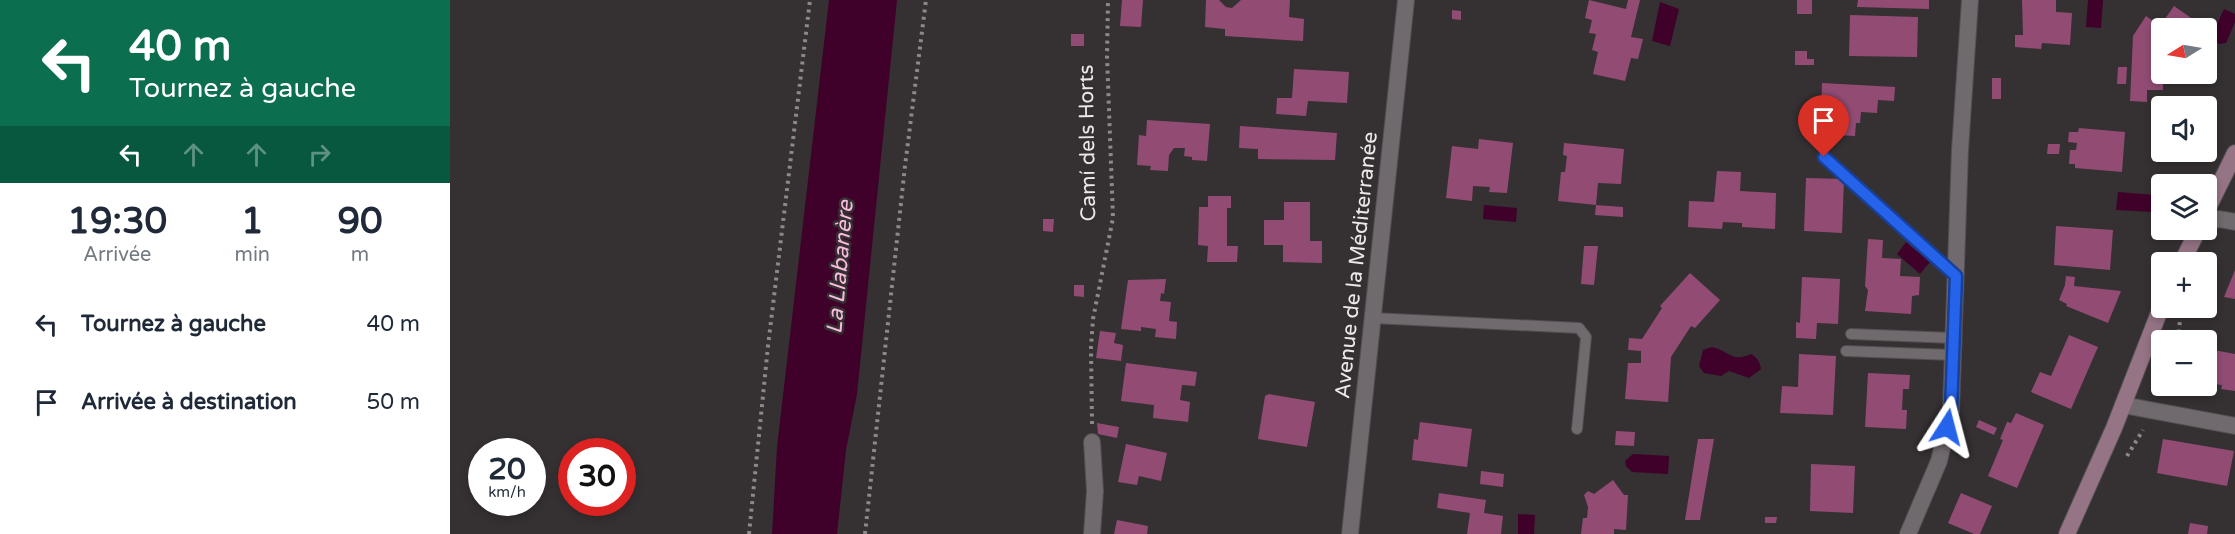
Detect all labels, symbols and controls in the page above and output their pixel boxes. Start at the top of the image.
north arrow [2151,18,2217,84]
map controls [2151,18,2217,396]
text: 40 m [129,21,231,72]
icon: left [30,24,108,102]
street label: Camí dels Horts [1074,64,1101,222]
text: Tournez à gauche [129,72,356,105]
pin [1798,95,1849,157]
button: sound [2151,96,2217,162]
icon: arrive [1807,104,1840,137]
street label: Avenue de la Méditerranée [1330,130,1383,400]
icon: left [114,138,147,171]
icon: ahead [177,138,210,171]
icon: ahead [240,138,273,171]
icon: right [303,138,336,171]
button: layers [2151,174,2217,240]
water label: La Llabanère [821,198,859,335]
text: 19:30 [67,200,167,243]
text: 1 [241,200,264,243]
text: 90 [337,200,383,243]
text: Arrivée [83,243,151,267]
text: min [235,243,270,267]
text: m [351,243,369,267]
button: + [2151,252,2217,318]
icon: left [30,308,63,341]
text: Tournez à gauche [81,311,266,337]
text: 40 m [366,311,420,337]
button: − [2151,330,2217,396]
icon: arrive [30,386,63,419]
text: Arrivée à destination [81,389,297,415]
text: 50 m [366,389,420,415]
position arrow [1915,395,1979,459]
speed limit sign: 30 [558,438,636,516]
text: 20 [488,451,526,488]
text: km/h [488,483,526,501]

